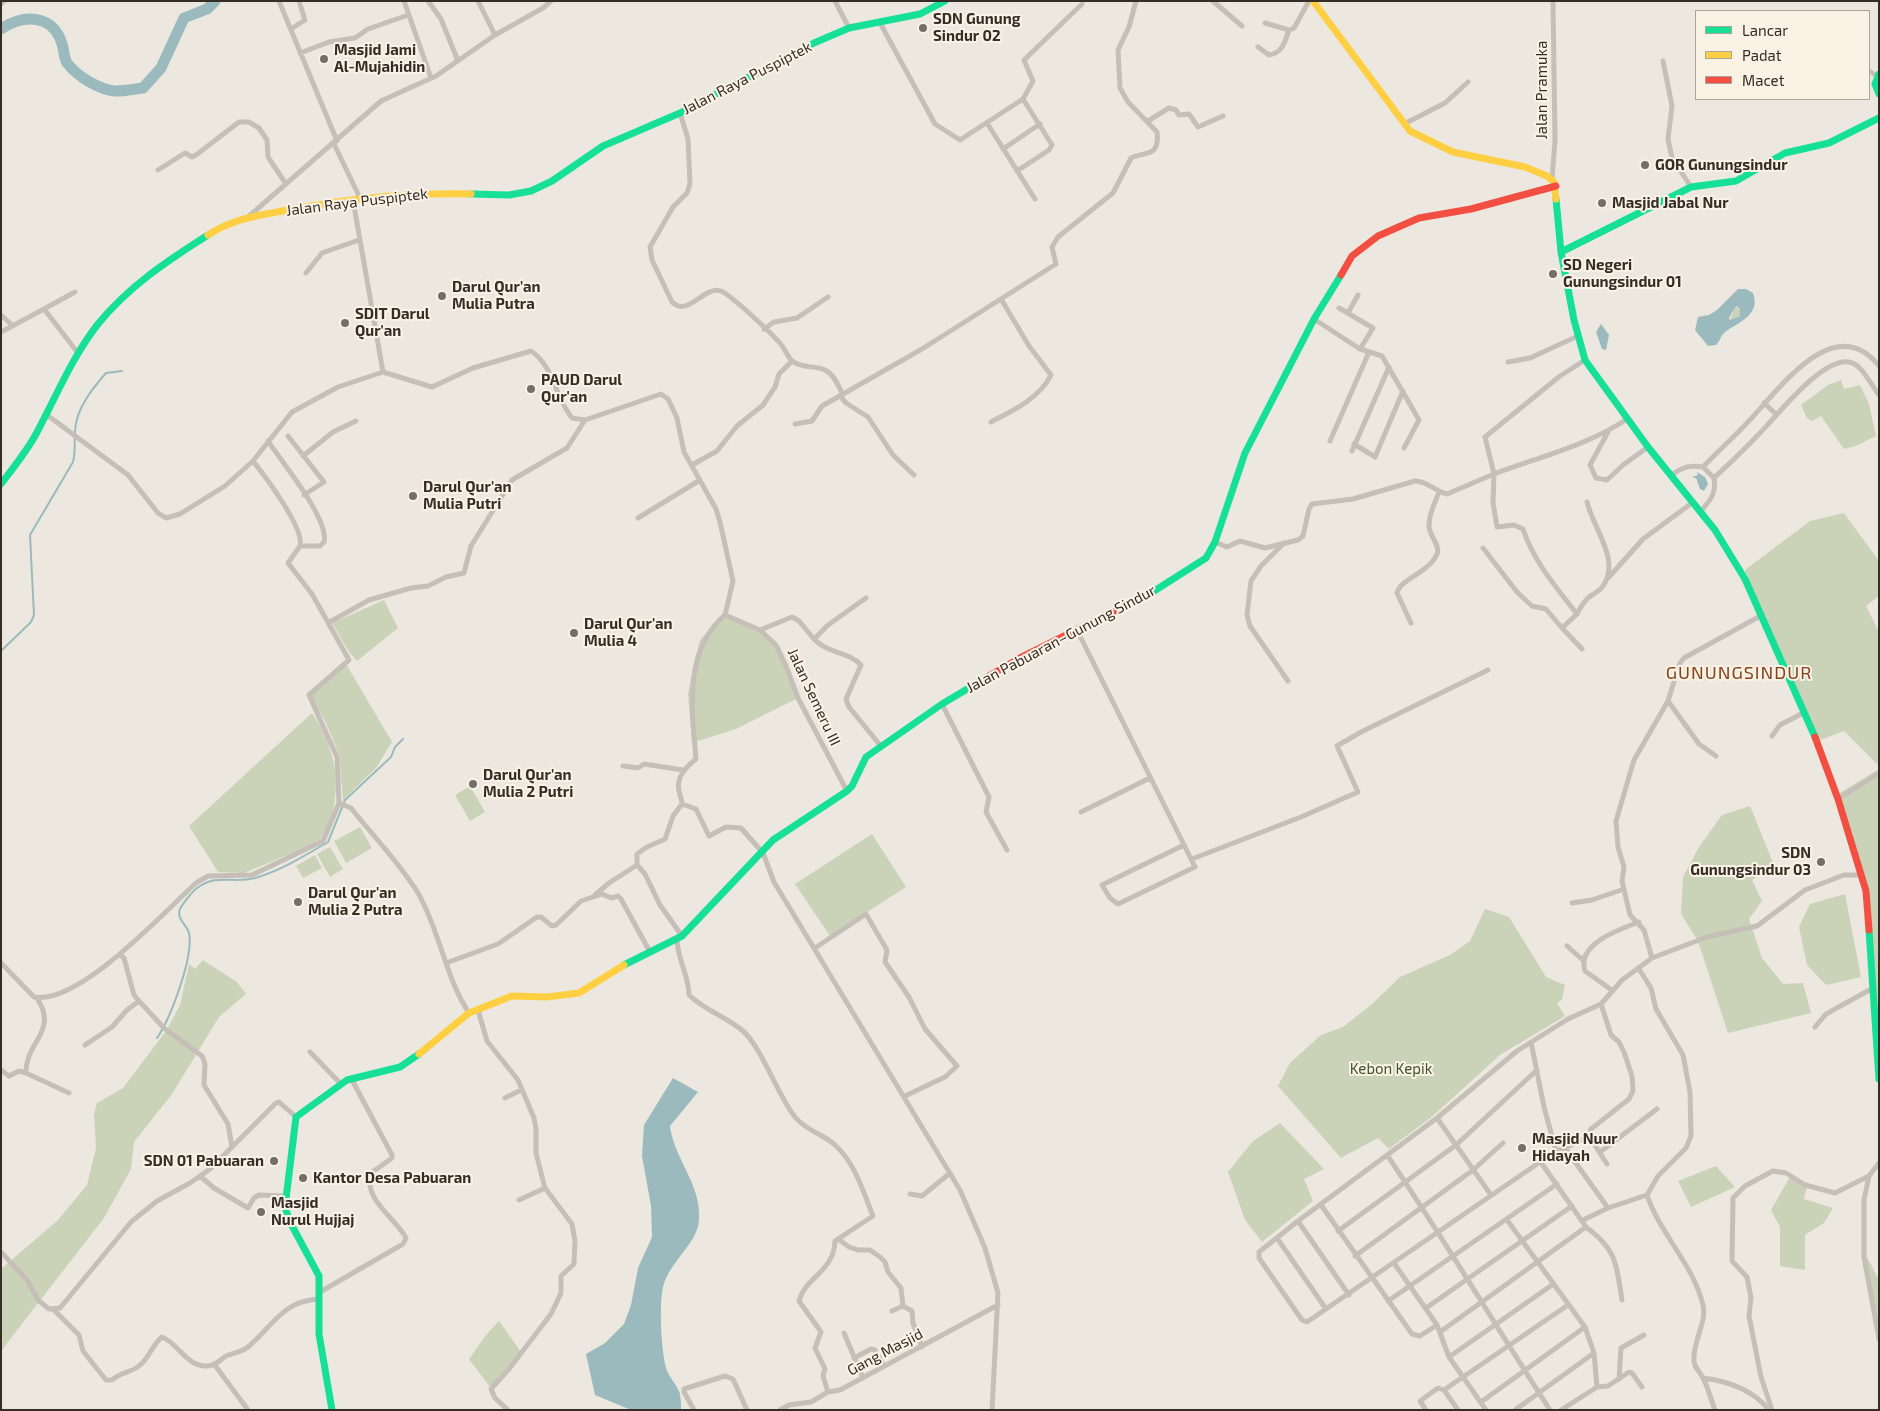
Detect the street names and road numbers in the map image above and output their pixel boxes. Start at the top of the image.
street label: Jalan Raya Puspiptek [679,38,815,118]
street label: Jalan Pramuka [1533,41,1551,139]
street label: Jalan Raya Puspiptek [285,184,429,220]
street label: Jalan Pabuaran–Gunung Sindur [963,581,1159,697]
street label: Jalan Semeru III [784,645,844,749]
street label: Gang Masjid [844,1325,926,1379]

